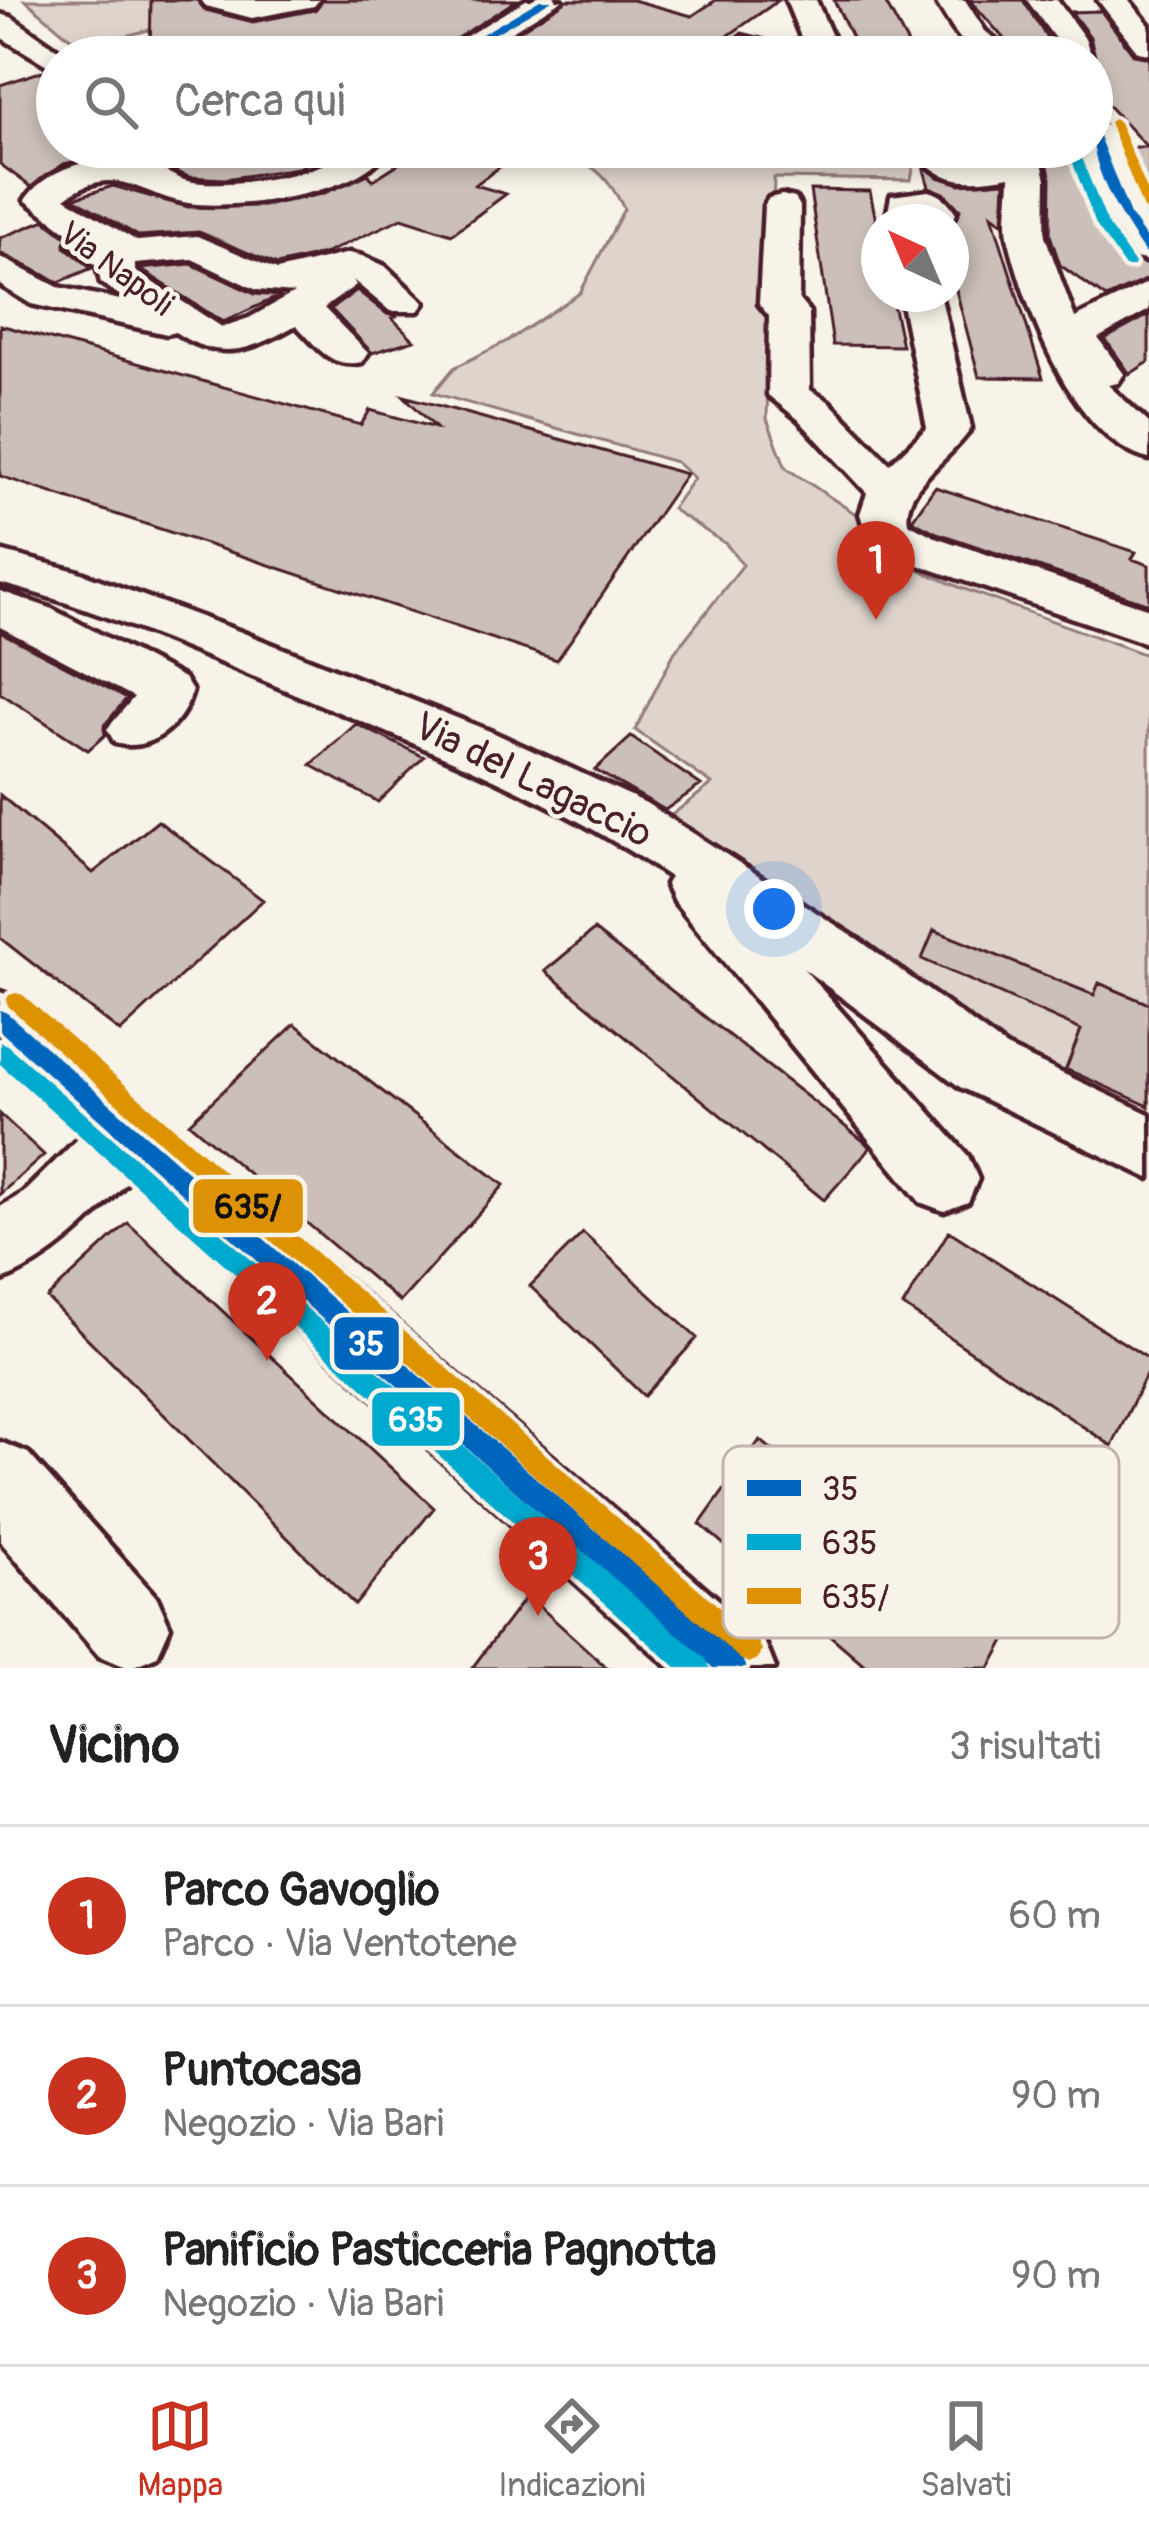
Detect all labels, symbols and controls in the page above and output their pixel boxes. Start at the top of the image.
search box [36,36,1113,168]
icon: search [78,69,144,135]
text: Cerca qui [174,74,345,130]
north arrow [861,204,969,312]
street label: Via Napoli [51,213,181,325]
pin: 1 [837,521,915,620]
street label: Via del Lagaccio [406,701,660,859]
your location [744,879,804,939]
line badge: 635/ [191,1177,305,1235]
text: 635/ [214,1187,282,1228]
pin: 2 [228,1262,306,1361]
line badge: 35 [332,1315,401,1372]
text: 35 [348,1324,384,1365]
line badge: 635 [370,1390,462,1448]
text: 635 [388,1400,444,1441]
legend [723,1446,1119,1638]
text: 35 [822,1469,858,1510]
pin: 3 [499,1517,577,1616]
text: 635 [822,1523,878,1564]
text: 635/ [822,1577,889,1618]
text: Vicino [48,1714,179,1778]
text: 3 risultati [949,1722,1101,1771]
text: Parco Gavoglio [162,1863,440,1919]
text: 1 [79,1891,95,1940]
text: 60 m [1009,1891,1101,1940]
text: Parco · Via Ventotene [162,1919,517,1968]
text: Puntocasa [162,2043,362,2099]
text: 2 [76,2071,98,2120]
text: 90 m [1011,2071,1101,2120]
text: Negozio · Via Bari [162,2099,444,2148]
text: Panificio Pasticceria Pagnotta [162,2223,716,2279]
text: 3 [76,2251,98,2300]
text: 90 m [1011,2251,1101,2300]
text: Negozio · Via Bari [162,2279,444,2328]
tab: Mappa [138,2393,223,2506]
tab: Indicazioni [498,2393,645,2506]
tab: Salvati [921,2393,1011,2506]

